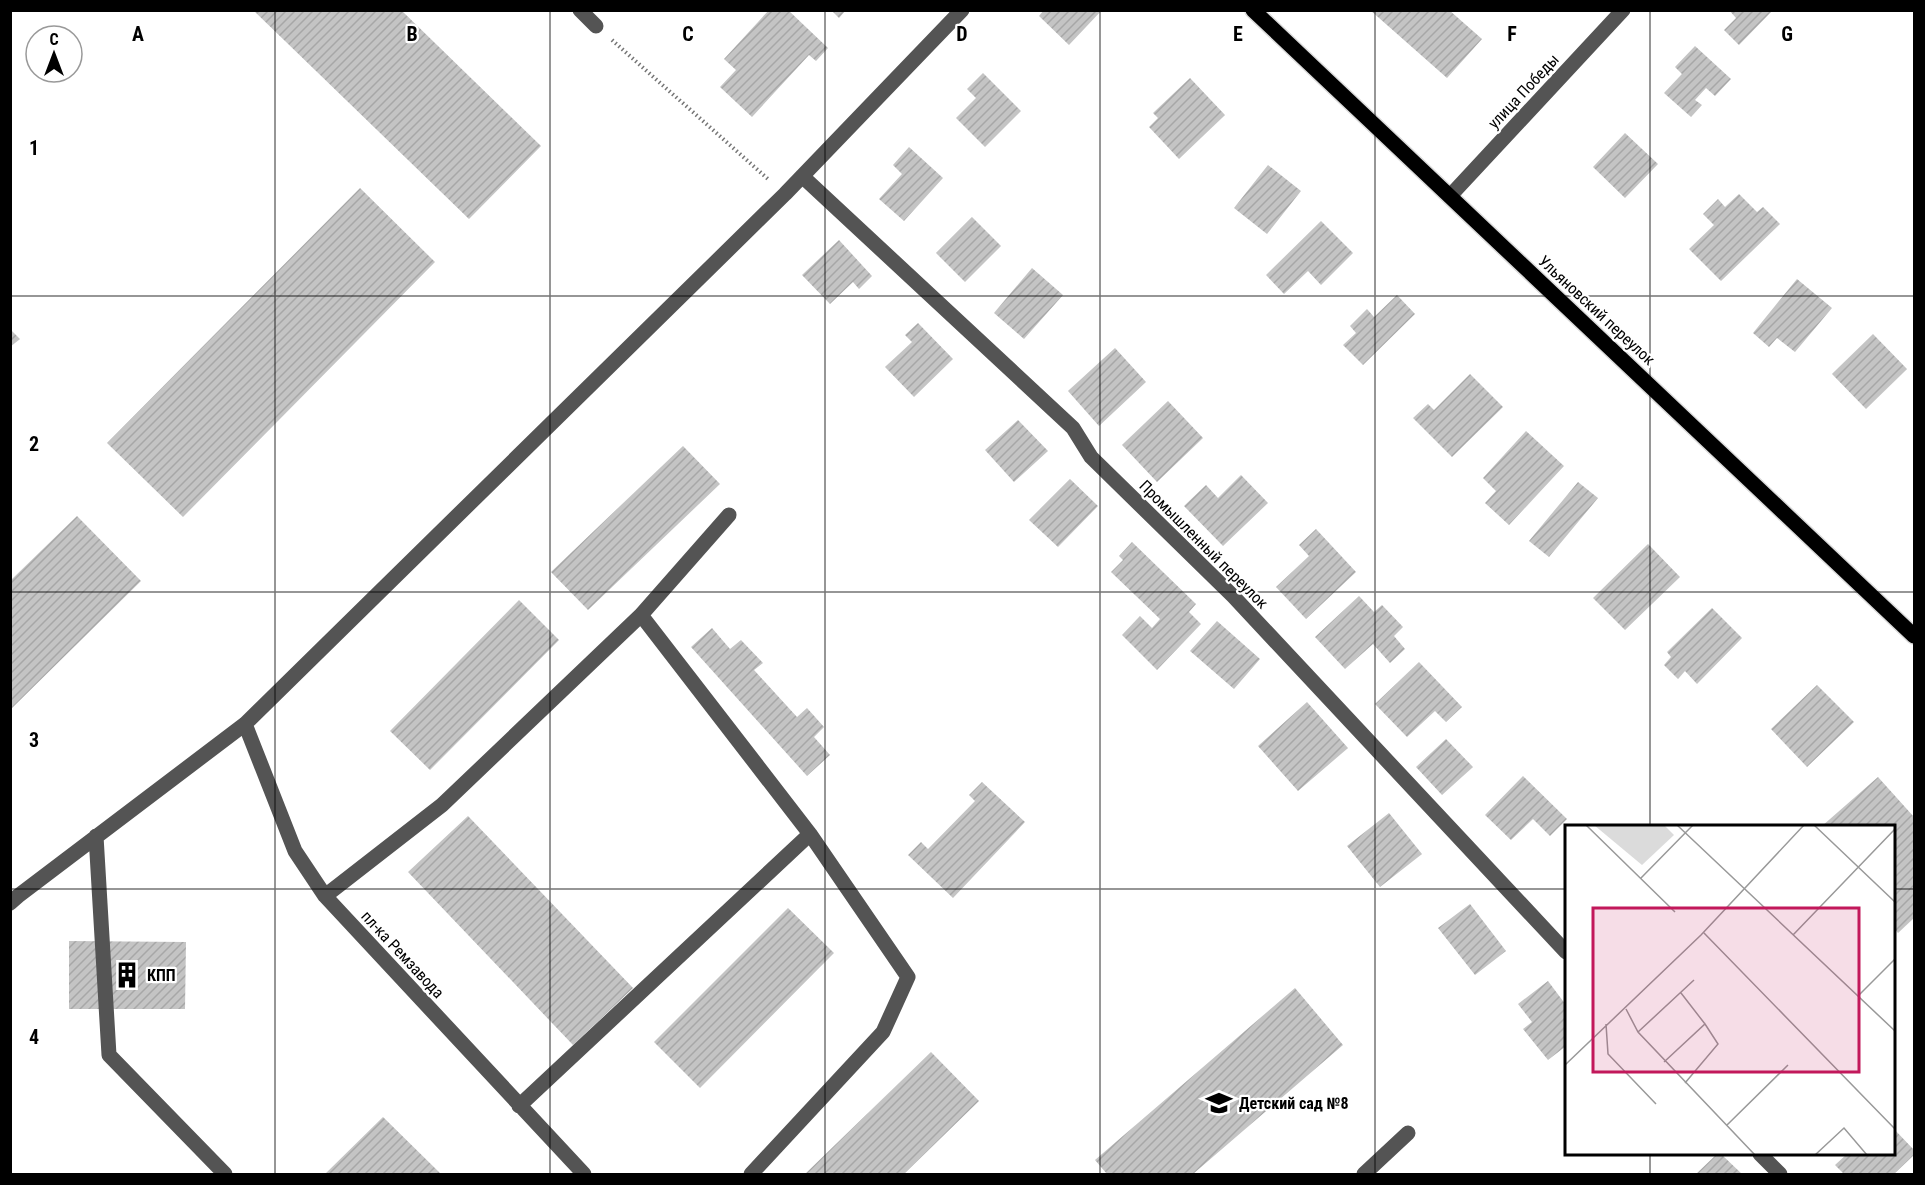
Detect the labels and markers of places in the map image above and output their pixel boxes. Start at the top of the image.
building icon: КПП [112,960,142,990]
place label: КПП [147,966,176,985]
school or university icon: Детский сад №8 [1204,1088,1234,1118]
place label: Детский сад №8 [1239,1094,1349,1113]

